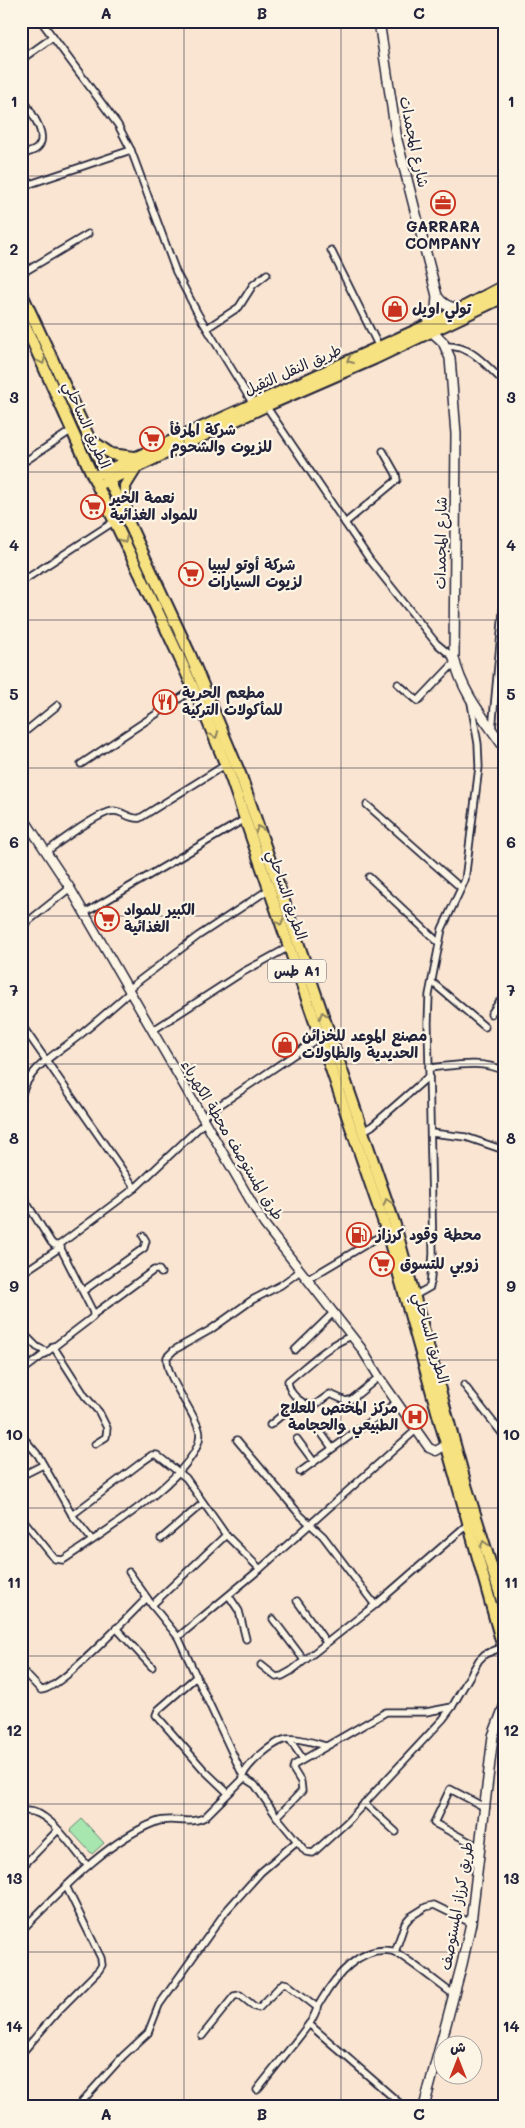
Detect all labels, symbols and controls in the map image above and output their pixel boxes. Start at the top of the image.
text: A [100,2,112,23]
text: B [257,2,267,23]
text: C [413,2,425,23]
text: 1 [10,90,18,111]
text: 1 [507,90,515,111]
street label: شارع المجمدات [395,94,434,190]
office icon: GARRARA COMPANY [430,190,456,216]
place label: GARRARA COMPANY [405,216,481,253]
text: 2 [10,238,19,259]
text: 2 [507,238,516,259]
shop icon: تولي اويل [382,296,408,322]
place label: تولي اويل [412,298,472,323]
street label: طريق النقل الثقيل [241,339,344,399]
one-way arrow [346,354,355,365]
one-way arrow [35,356,46,365]
street label: الطريق الساحلي [56,378,116,473]
text: 3 [9,386,19,407]
text: 3 [506,386,516,407]
place label: شركة المرفأ للزيوت والشحوم [169,419,272,458]
supermarket icon: شركة المرفأ للزيوت والشحوم [139,426,165,452]
place label: نعمة الخير للمواد الغذائية [108,487,198,525]
supermarket icon: نعمة الخير للمواد الغذائية [80,494,106,520]
street label: شارع المجمدات [429,496,452,590]
text: 4 [9,534,19,555]
text: 4 [506,534,516,555]
one-way arrow [118,535,128,544]
place label: شركة أوتو ليبيا لزيوت السيارات [208,554,302,592]
supermarket icon: شركة أوتو ليبيا لزيوت السيارات [178,561,204,587]
place label: مطعم الحرية للمأكولات التركية [182,682,282,720]
text: 5 [9,683,19,704]
text: 5 [506,683,516,704]
restaurant icon: مطعم الحرية للمأكولات التركية [152,689,178,715]
one-way arrow [208,730,219,739]
one-way arrow [255,825,265,833]
text: 6 [9,831,19,852]
text: 6 [506,831,516,852]
street label: الطريق الساحلي [259,847,313,944]
place label: الكبير للمواد الغذائية [124,899,195,936]
supermarket icon: الكبير للمواد الغذائية [94,906,120,932]
one-way arrow [274,917,284,925]
road number: طس A1 [268,959,326,982]
text: 7 [10,979,19,1000]
text: 7 [507,979,516,1000]
one-way arrow [319,1012,329,1020]
place label: مصنع الموعد للخزائن الحديدية والطاولات [302,1025,427,1062]
shop icon: مصنع الموعد للخزائن الحديدية والطاولات [272,1032,298,1058]
street label: طرق المستوصف محطة الكهرباء [177,1056,289,1223]
text: 8 [9,1127,19,1148]
text: 8 [506,1127,516,1148]
one-way arrow [383,1198,393,1207]
fuel station icon: محطة وقود كرزاز [346,1222,372,1248]
place label: محطة وقود كرزاز [374,1224,481,1245]
supermarket icon: زوبي للتسوق [369,1251,395,1277]
place label: زوبي للتسوق [400,1253,479,1278]
text: 9 [9,1275,19,1296]
text: 9 [506,1275,516,1296]
street label: الطريق الساحلي [406,1290,455,1387]
place label: مركز المختص للعلاج الطبيعي والحجامة [280,1397,398,1439]
hospital icon: مركز المختص للعلاج الطبيعي والحجامة [402,1404,428,1430]
text: 10 [5,1423,23,1444]
text: 10 [502,1423,520,1444]
one-way arrow [480,1540,490,1548]
text: 11 [7,1571,21,1592]
text: 11 [504,1571,518,1592]
text: 12 [6,1719,22,1740]
text: 12 [503,1719,519,1740]
street label: طريق كرزاز المستوصف [435,1840,477,1972]
text: 13 [6,1867,23,1888]
text: 13 [503,1867,520,1888]
text: 14 [5,2015,23,2036]
text: 14 [502,2015,520,2036]
north arrow [432,2036,482,2086]
text: ش [450,2037,466,2056]
text: A [100,2103,112,2124]
text: B [257,2103,267,2124]
text: C [413,2103,425,2124]

